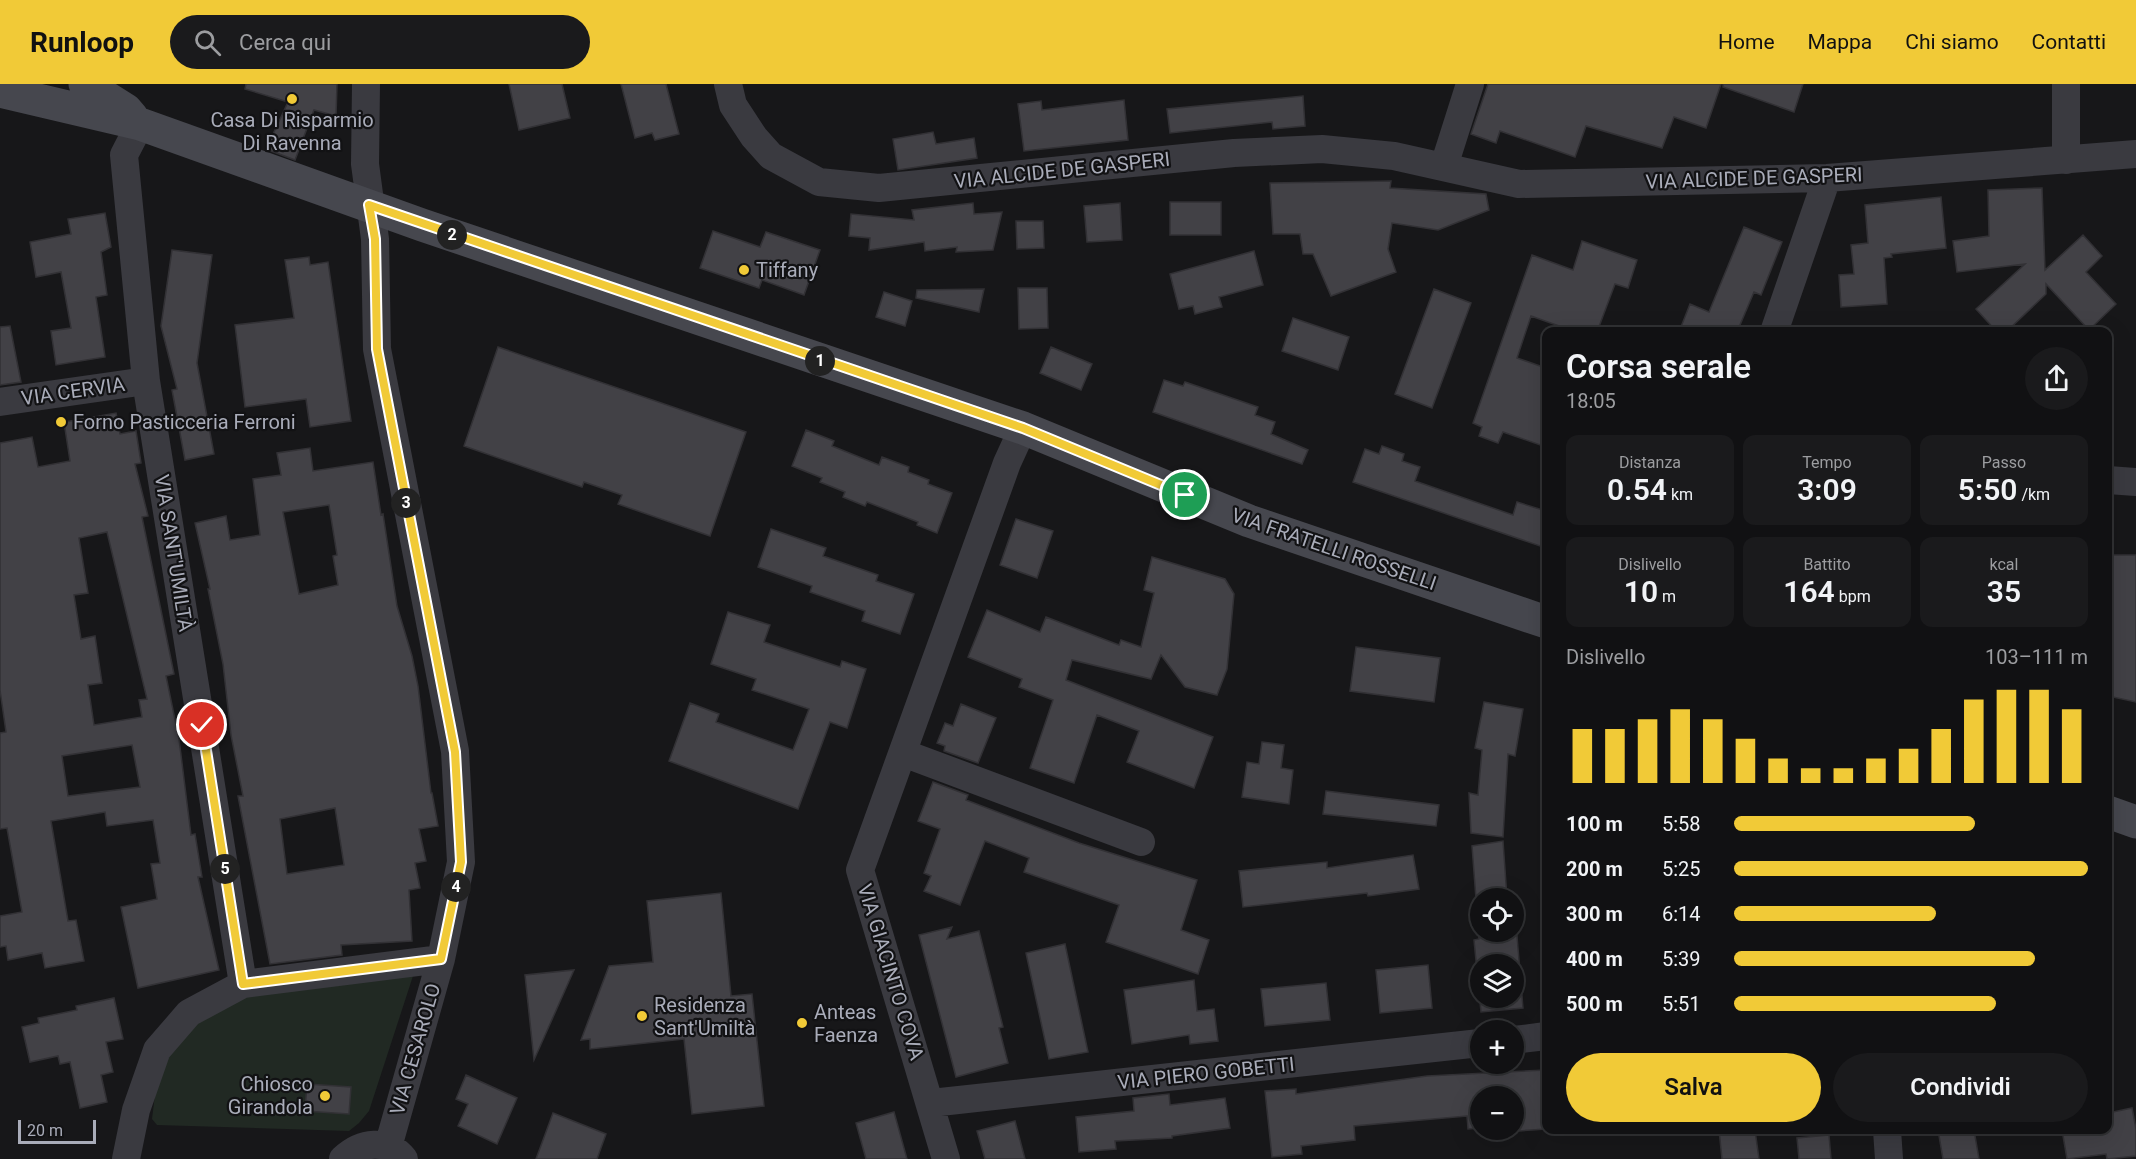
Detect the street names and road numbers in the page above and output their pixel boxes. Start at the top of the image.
street label: VIA ALCIDE DE GASPERI [953,147,1171,193]
street label: VIA ALCIDE DE GASPERI [1645,162,1863,194]
street label: VIA CERVIA [20,372,126,410]
street label: VIA SANT'UMILTÀ [150,473,198,633]
street label: VIA FRATELLI ROSSELLI [1228,503,1440,595]
street label: VIA GIACINTO COVA [853,881,929,1063]
street label: VIA CESAROLO [385,980,445,1118]
street label: VIA PIERO GOBETTI [1116,1052,1296,1094]

